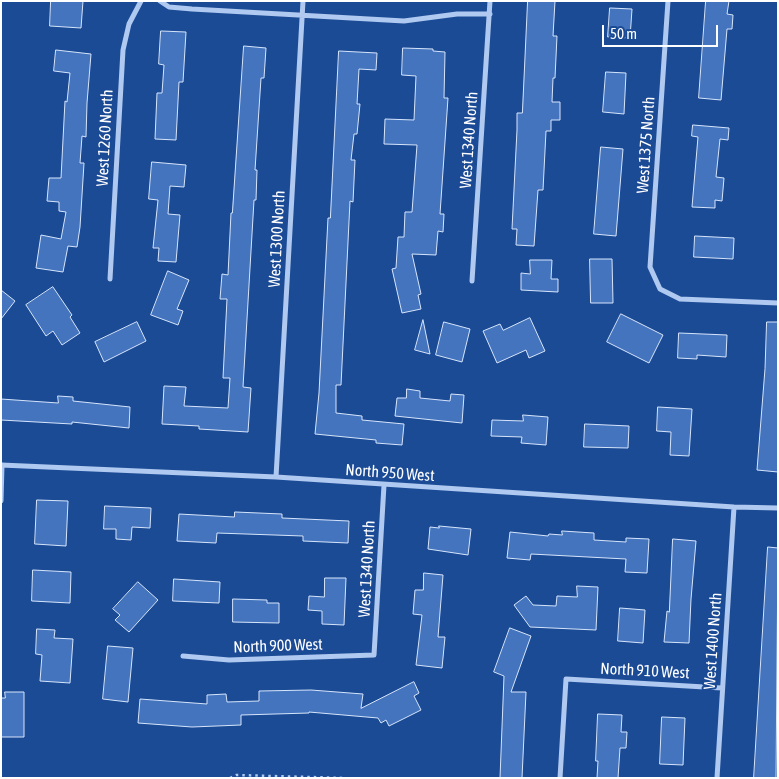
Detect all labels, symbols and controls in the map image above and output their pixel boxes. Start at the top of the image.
scale bar [604,15,720,47]
text: 50 m [610,25,637,42]
street label: West 1260 North [93,89,117,187]
street label: West 1340 North [456,91,482,189]
street label: West 1375 North [633,96,659,194]
street label: West 1300 North [265,190,289,288]
street label: North 950 West [345,460,435,486]
street label: West 1340 North [355,520,379,618]
street label: West 1400 North [700,592,726,690]
street label: North 900 West [233,635,323,657]
street label: North 910 West [600,659,690,683]

